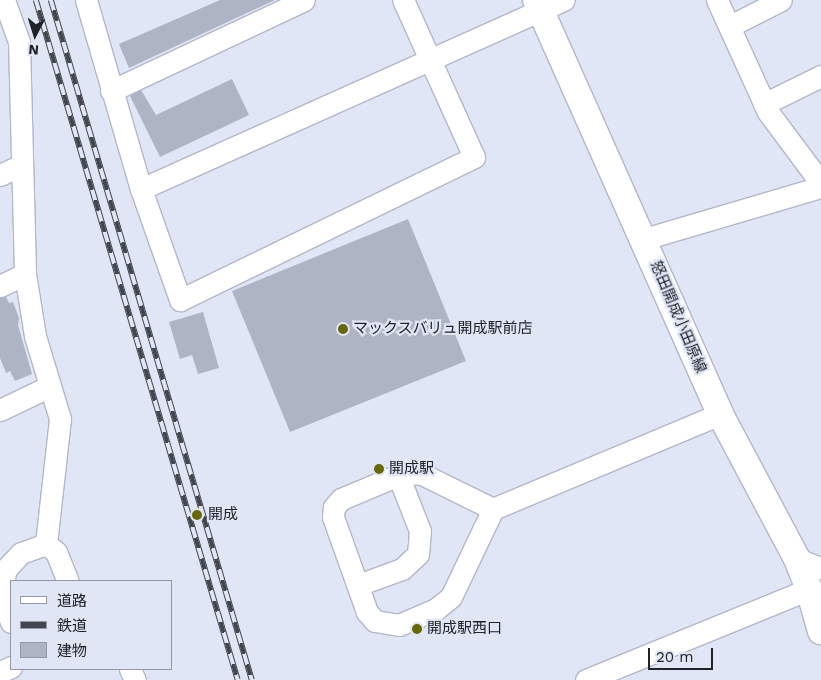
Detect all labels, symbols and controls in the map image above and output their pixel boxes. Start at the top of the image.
north arrow [10,10,60,60]
text: N [28,42,40,58]
street label: 怒田開成小田原線 [646,258,710,376]
place label: マックスバリュ開成駅前店 [353,320,533,338]
marker: マックスバリュ開成駅前店 [337,323,349,335]
place label: 開成駅 [389,460,434,478]
marker: 開成駅 [373,463,385,475]
place label: 開成 [208,506,238,524]
marker: 開成 [190,508,204,522]
legend [10,580,172,670]
text: 道路 [57,592,87,610]
text: 鉄道 [57,617,87,635]
place label: 開成駅西口 [427,620,502,638]
marker: 開成駅西口 [411,623,423,635]
scale bar [651,638,716,670]
text: 建物 [57,642,87,660]
text: 20 m [656,648,694,666]

